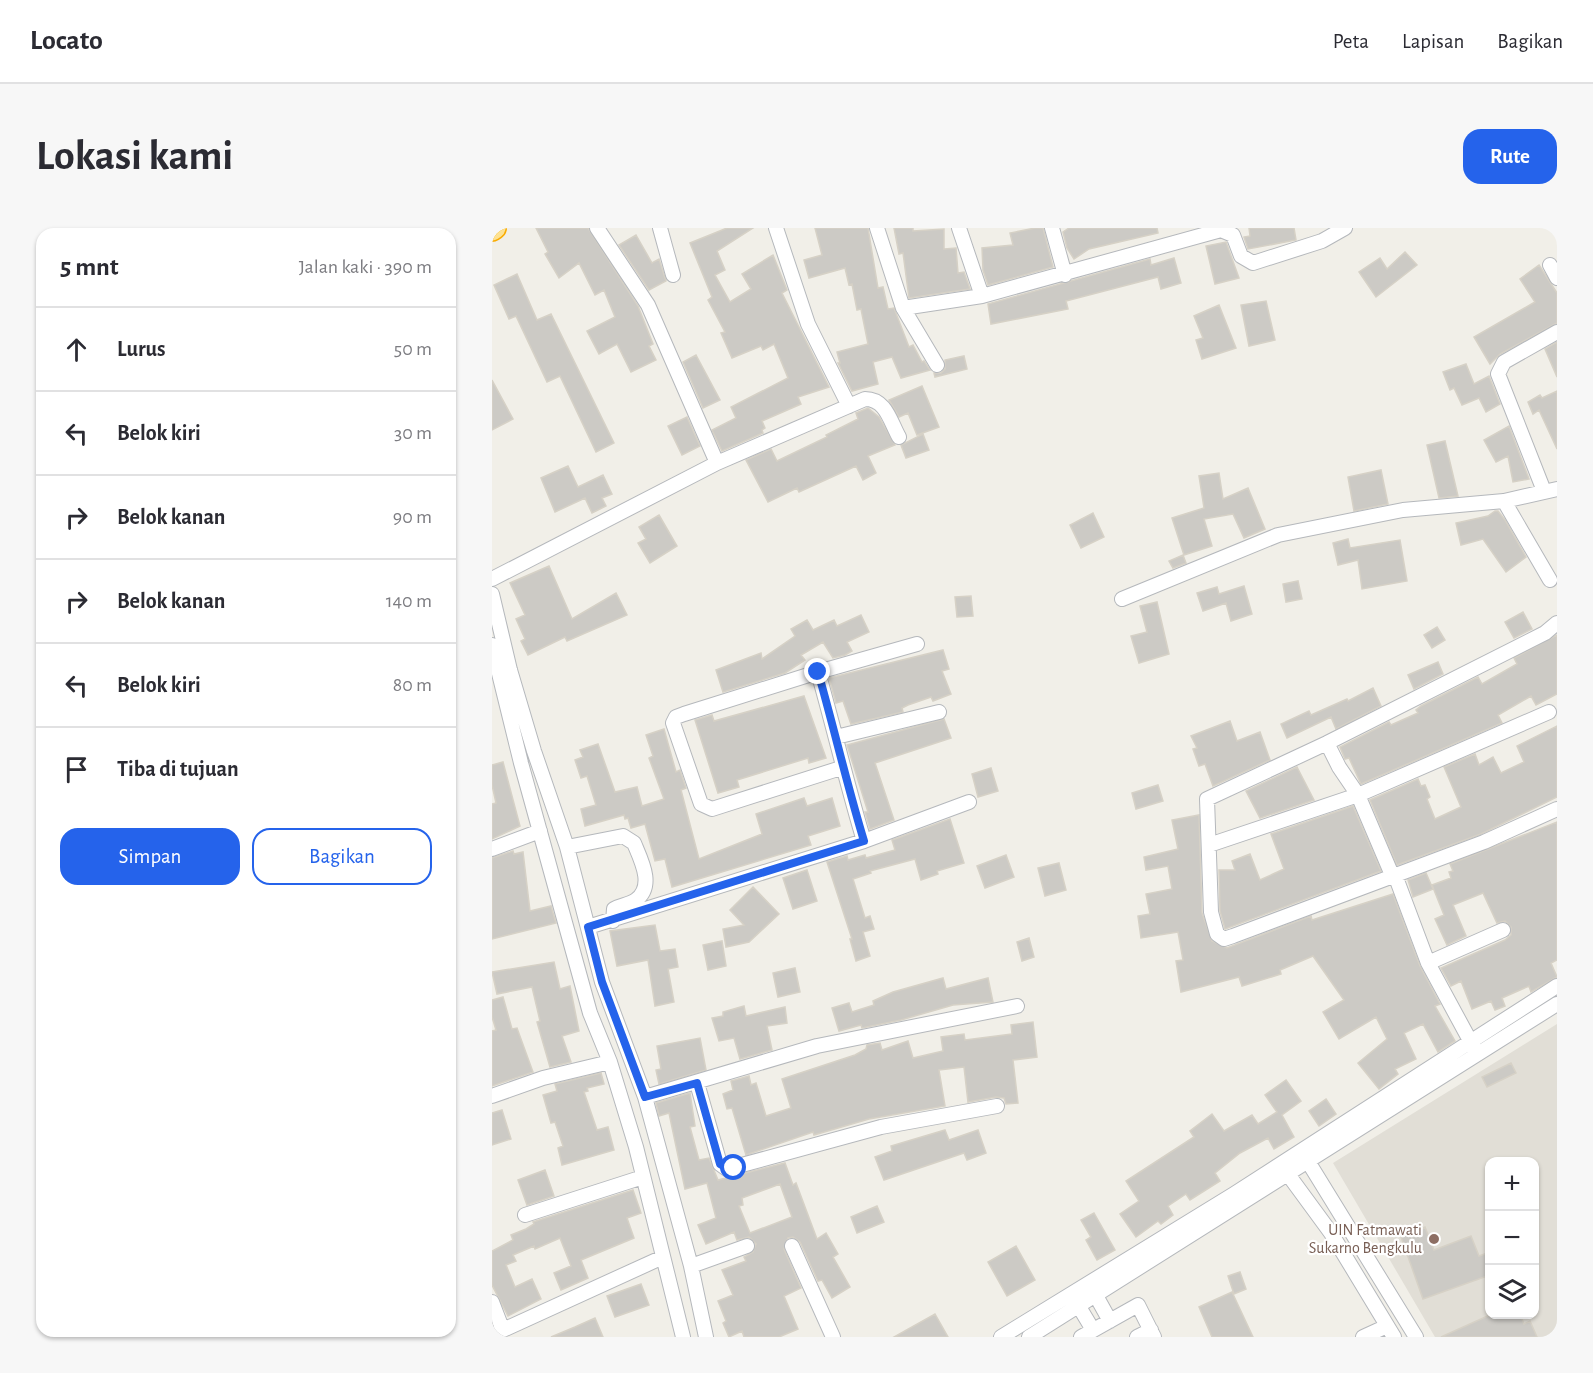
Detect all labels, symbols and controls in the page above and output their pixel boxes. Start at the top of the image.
text: Locato [30,27,103,55]
text: Peta [1333,31,1369,52]
text: Lapisan [1402,31,1464,52]
text: Bagikan [1497,31,1563,52]
button: Rute [1463,129,1557,184]
text: Lokasi kami [36,135,233,177]
text: 5 mnt [60,254,119,280]
text: Jalan kaki · 390 m [299,257,432,277]
icon: ahead [60,333,93,366]
text: Lurus [117,338,166,360]
text: 50 m [394,339,432,359]
icon: left [60,417,93,450]
text: Belok kiri [117,422,201,444]
text: 30 m [394,423,432,443]
icon: right [60,501,93,534]
text: Belok kanan [117,506,225,528]
text: 90 m [393,507,432,527]
icon: right [60,585,93,618]
text: Belok kanan [117,590,225,612]
text: 140 m [386,591,432,611]
route end [804,658,830,684]
icon: left [60,669,93,702]
text: Belok kiri [117,674,201,696]
text: 80 m [393,675,432,695]
icon: arrive [60,753,93,786]
text: Tiba di tujuan [117,758,239,780]
button: Simpan [60,828,240,885]
button: Bagikan [252,828,432,885]
route start [720,1154,746,1180]
map controls [1485,1157,1539,1319]
button: + [1485,1157,1539,1211]
button: − [1485,1211,1539,1265]
place label: UIN Fatmawati Sukarno Bengkulu [1309,1222,1422,1256]
marker: UIN Fatmawati Sukarno Bengkulu [1427,1232,1441,1246]
button: layers [1485,1265,1539,1319]

